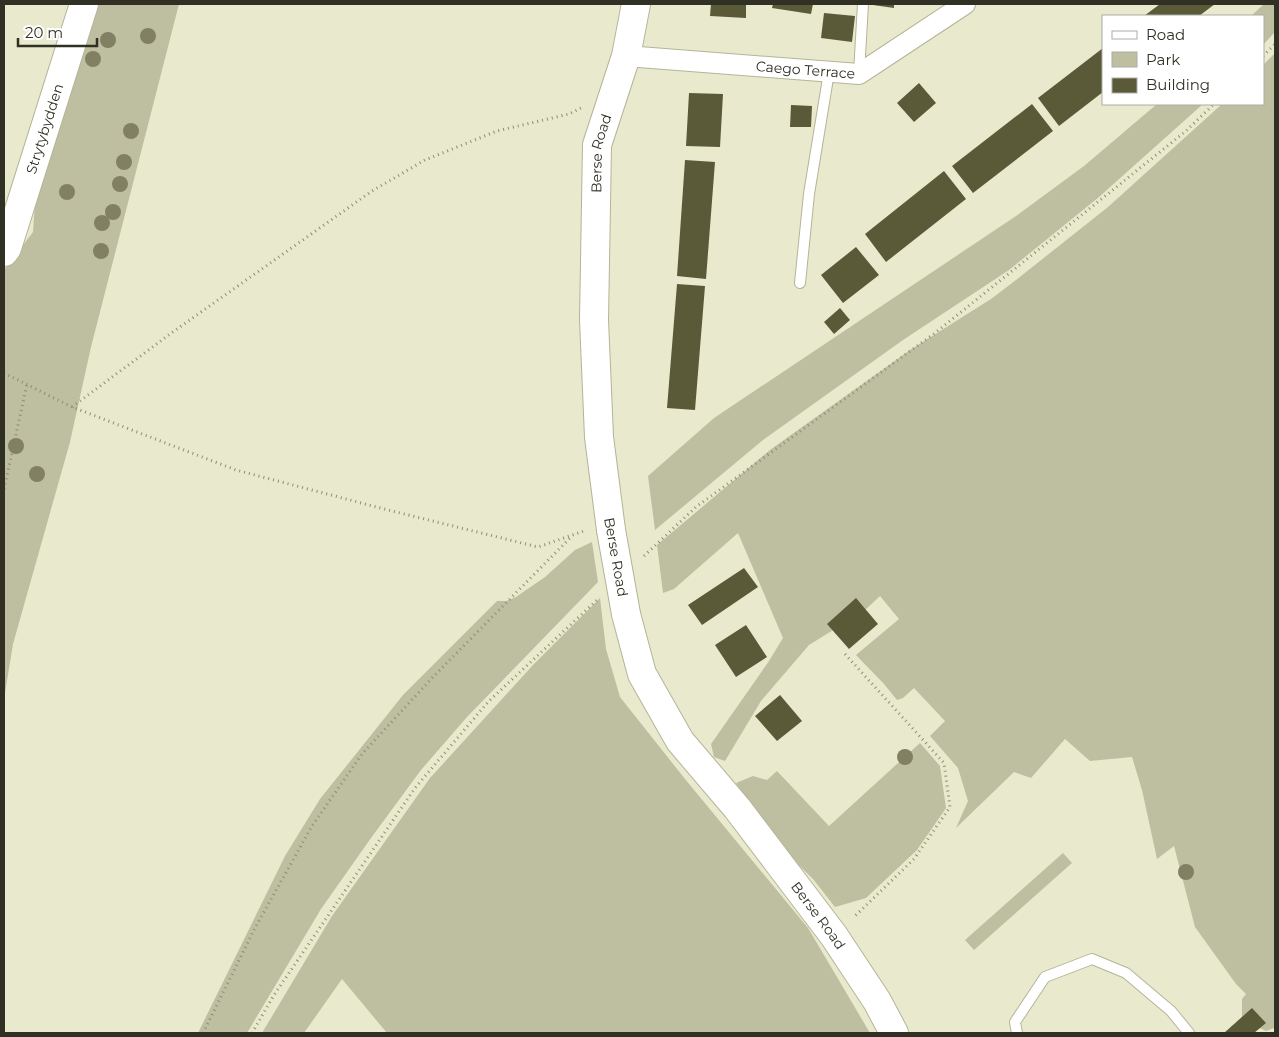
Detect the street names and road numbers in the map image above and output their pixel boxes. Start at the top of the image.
street label: Caego Terrace [755,57,856,83]
street label: Strytybydden [22,81,67,176]
street label: Berse Road [587,112,616,193]
street label: Berse Road [600,516,632,598]
street label: Berse Road [787,878,849,953]

